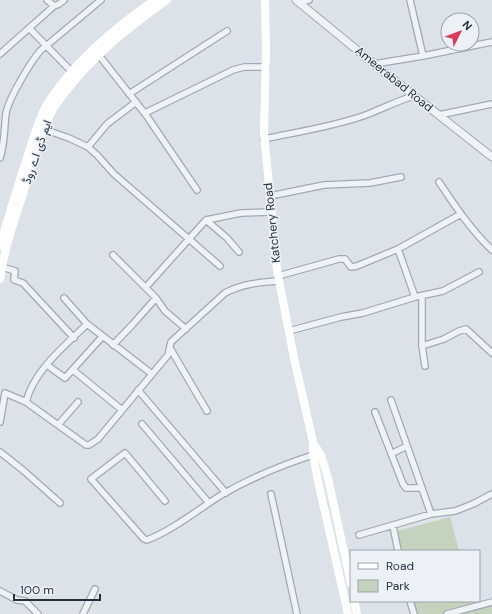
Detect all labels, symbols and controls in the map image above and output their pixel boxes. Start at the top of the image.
north arrow [440,12,480,52]
text: N [460,18,475,33]
street label: Ameerabad Road [352,43,436,115]
street label: ایم ڈی اے روڈ [19,118,55,186]
street label: Katchery Road [260,182,284,264]
legend [350,550,480,602]
text: Road [386,558,414,574]
scale bar [14,576,100,602]
text: Park [386,578,410,594]
text: 100 m [20,582,54,598]

